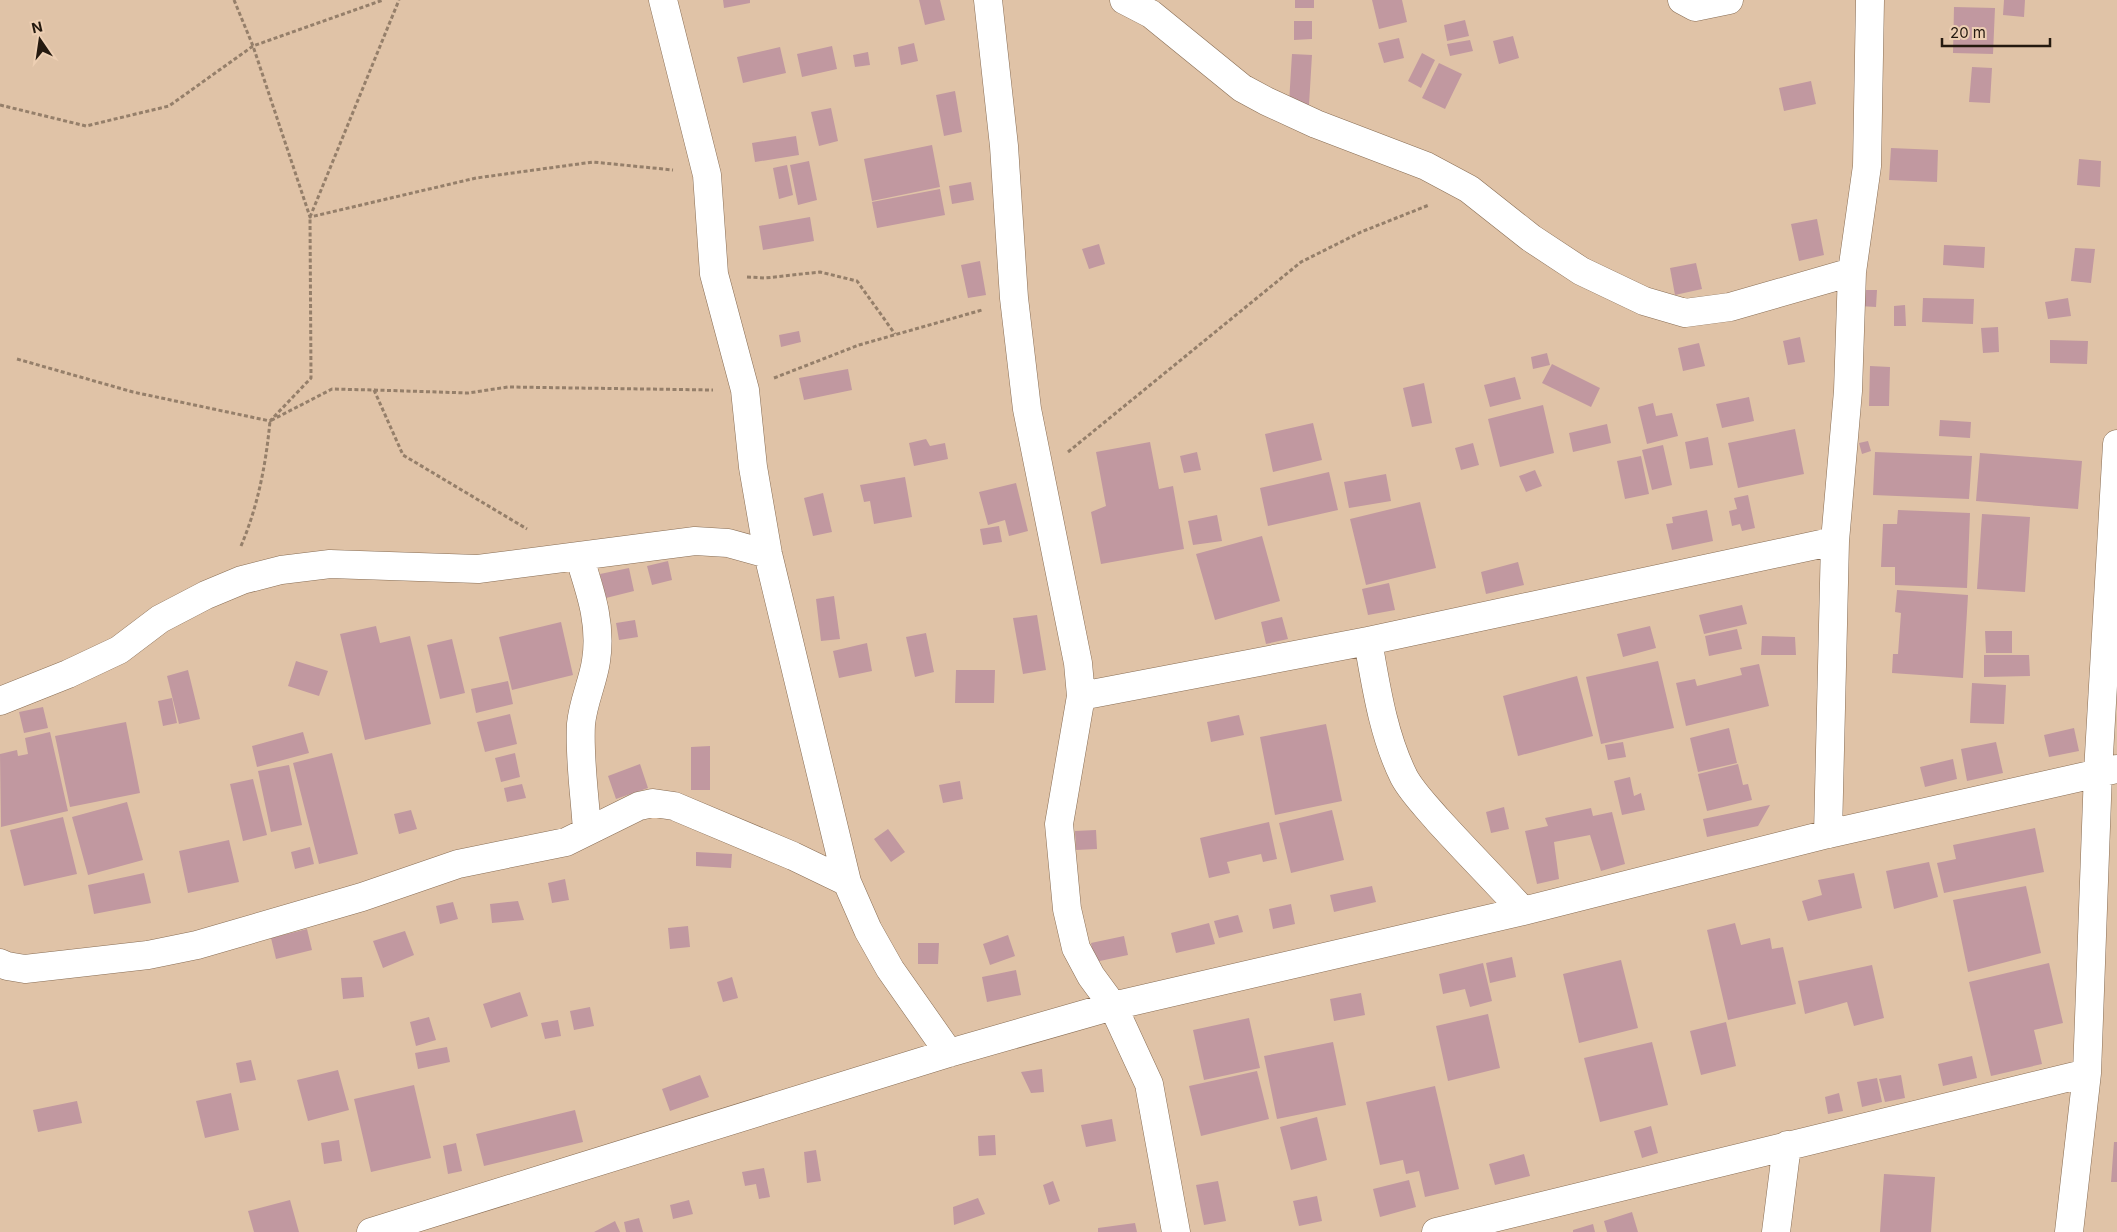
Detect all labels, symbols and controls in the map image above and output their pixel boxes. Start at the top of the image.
north arrow [15,15,65,65]
scale bar [1942,15,2050,47]
text: N [30,17,44,36]
text: 20 m [1950,23,1986,42]

